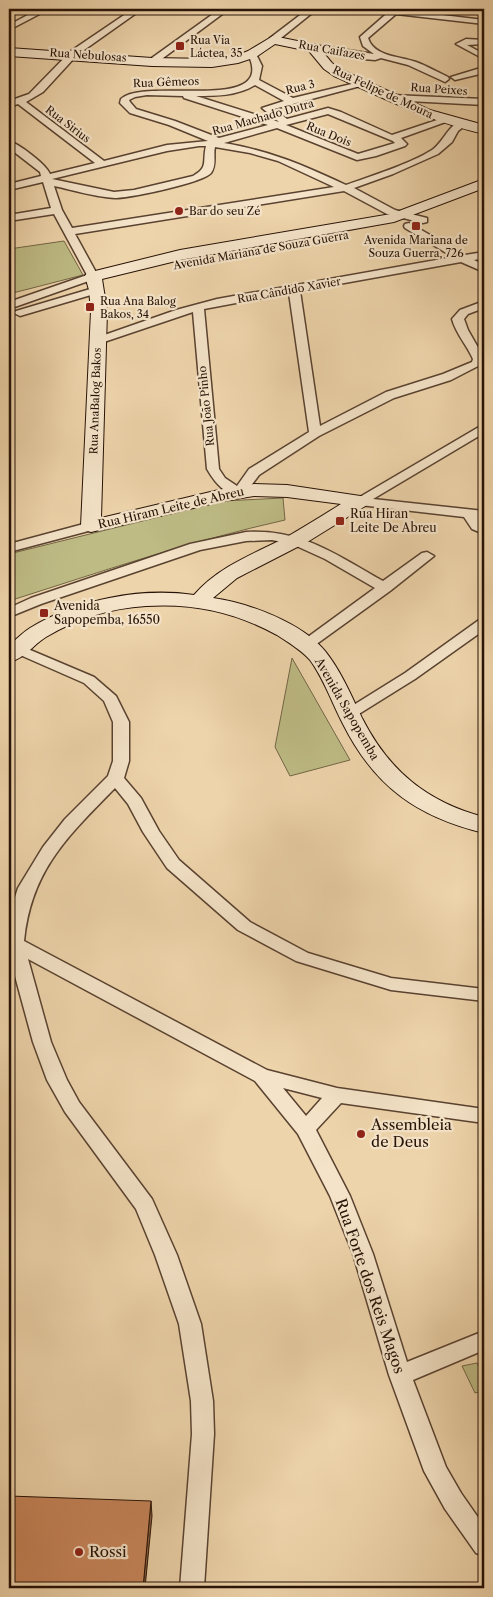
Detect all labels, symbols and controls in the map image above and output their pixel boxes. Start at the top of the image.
place label: Rua Via Láctea, 35 [190,33,243,60]
street label: Rua Caifazes [298,37,367,63]
marker: Rua Via Láctea, 35 [174,40,186,52]
street label: Rua Nebulosas [49,45,127,65]
street label: Rua Felipe de Moura [331,63,436,122]
street label: Rua Gêmeos [133,74,200,90]
street label: Rua 3 [284,77,316,97]
street label: Rua Peixes [410,80,468,98]
street label: Rua Machado Dutra [211,96,316,138]
street label: Rua Sirius [43,102,94,146]
street label: Rua Dois [304,119,354,149]
place label: Bar do seu Zé [189,204,260,218]
marker: Bar do seu Zé [173,205,185,217]
marker: Avenida Mariana de Souza Guerra, 726 [410,220,422,232]
street label: Avenida Mariana de Souza Guerra [171,228,350,273]
place label: Avenida Mariana de Souza Guerra, 726 [363,233,468,260]
street label: Rua Cândido Xavier [236,274,342,306]
place label: Rua Ana Balog Bakos, 34 [100,294,176,321]
marker: Rua Ana Balog Bakos, 34 [84,301,96,313]
street label: Rua AnaBalog Bakos [86,347,104,455]
street label: Rua João Pinho [195,365,217,447]
street label: Rua Hiram Leite de Abreu [96,483,246,532]
place label: Rua Hiran Leite De Abreu [350,506,437,535]
marker: Rua Hiran Leite De Abreu [334,515,346,527]
place label: Avenida Sapopemba, 16550 [53,598,160,627]
marker: Avenida Sapopemba, 16550 [38,607,50,619]
street label: Avenida Sapopemba [311,654,383,763]
place label: Assembleia de Deus [370,1115,452,1151]
marker: Assembleia de Deus [355,1128,367,1140]
street label: Rua Forte dos Reis Magos [332,1196,409,1376]
place label: Rossi [89,1542,127,1561]
marker: Rossi [73,1546,85,1558]

